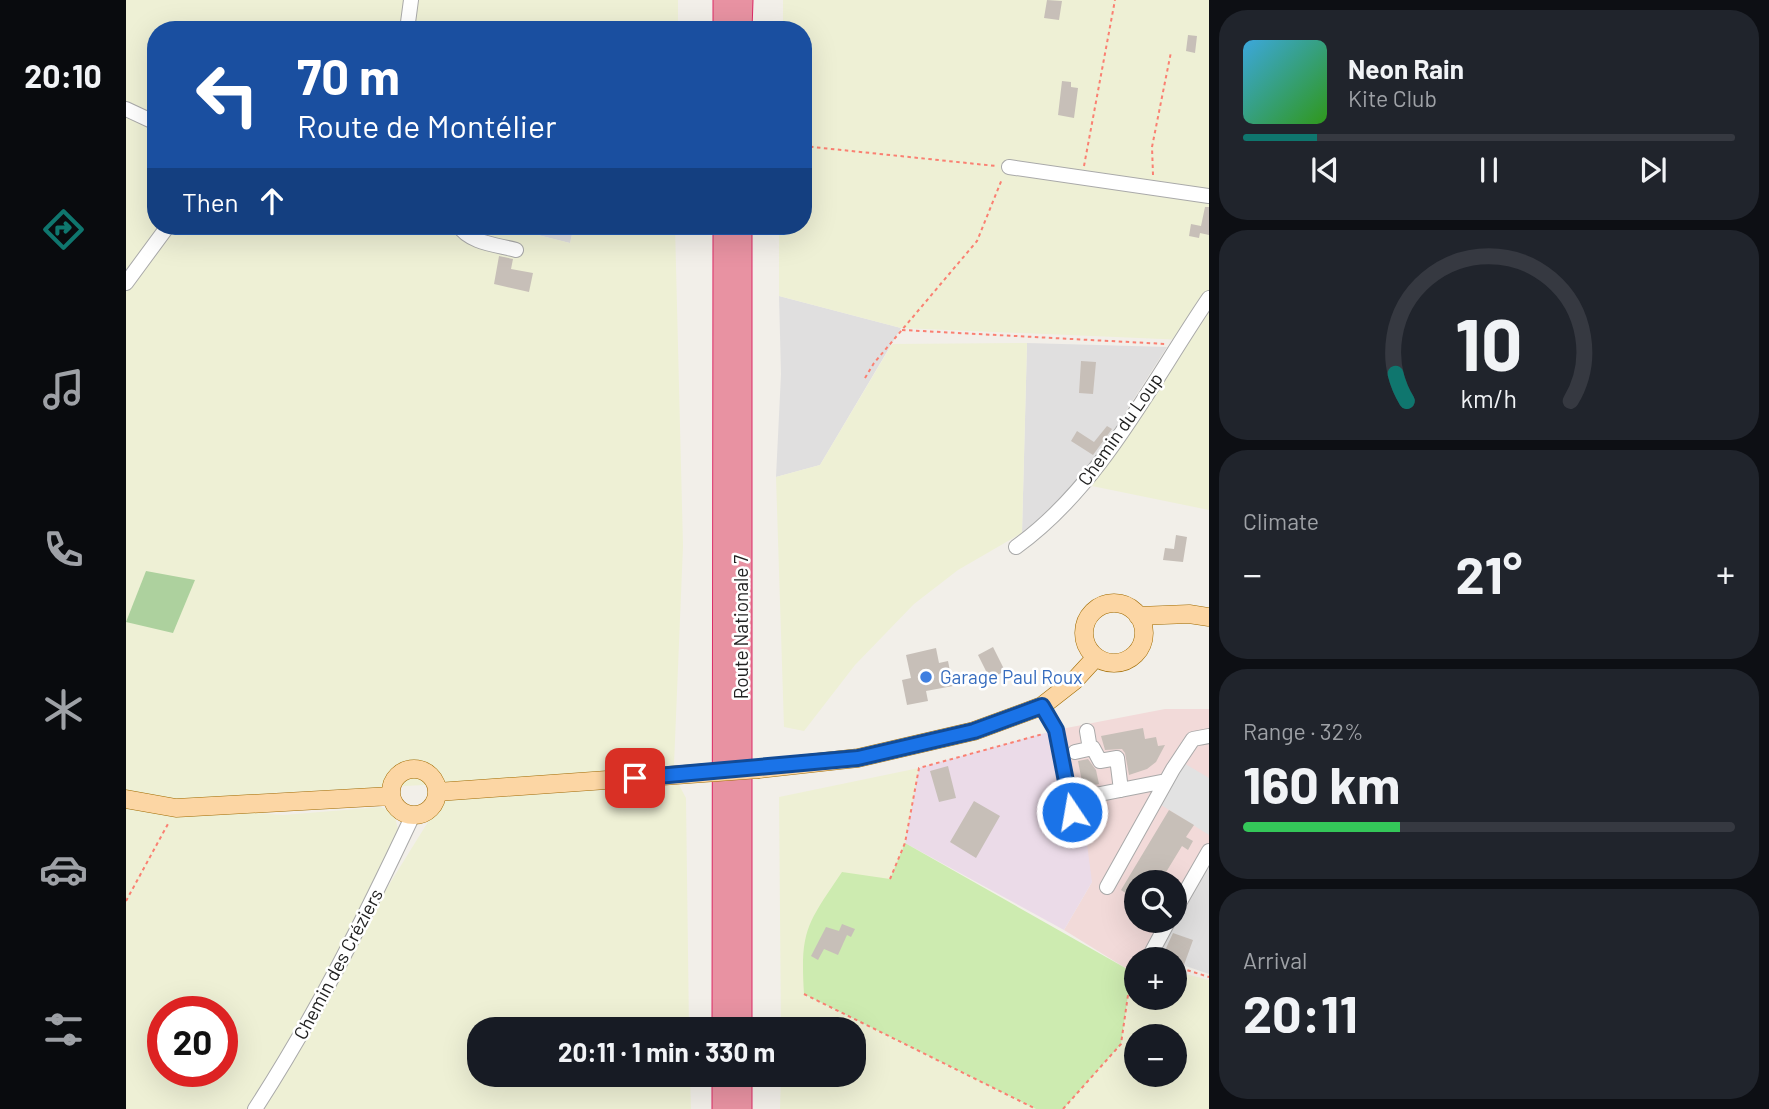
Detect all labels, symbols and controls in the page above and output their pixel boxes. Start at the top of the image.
text: 70 m [297,46,400,105]
icon: left [182,49,273,140]
text: Neon Rain [1348,53,1464,84]
text: 20:10 [24,56,102,94]
text: Kite Club [1348,84,1437,112]
text: Route de Montélier [297,106,557,144]
icon: previous [1306,151,1344,189]
icon: pause [1470,151,1508,189]
icon: next [1634,151,1672,189]
icon: ahead [253,182,291,220]
text: Then [182,186,239,217]
icon: directions [39,205,88,254]
text: 10 [1455,298,1523,386]
icon: music [39,365,88,414]
street label: Chemin du Loup [1072,368,1167,490]
text: km/h [1461,382,1517,412]
text: Climate [1243,507,1319,535]
icon: phone [39,525,88,574]
text: 21° [1456,542,1522,604]
text: − [1243,550,1262,596]
text: + [1716,550,1735,596]
street label: Route Nationale 7 [729,555,752,699]
place label: Garage Paul Roux [940,665,1082,688]
marker: Garage Paul Roux [918,669,934,685]
icon: climate [39,685,88,734]
text: Range · 32% [1243,717,1364,745]
pin [605,748,665,808]
text: 160 km [1243,752,1401,814]
icon: arrive [616,759,654,797]
position arrow [1035,775,1109,849]
icon: car [39,845,88,894]
map controls [1124,870,1187,1087]
button: search [1124,870,1187,933]
street label: Chemin des Créziers [288,884,387,1043]
text: Arrival [1243,946,1307,974]
button: + [1124,947,1187,1010]
text: 20:11 [1243,981,1358,1043]
speed limit sign: 20 [147,996,238,1087]
icon: filters [39,1005,88,1054]
button: − [1124,1024,1187,1087]
text: 20:11 · 1 min · 330 m [558,1036,775,1067]

